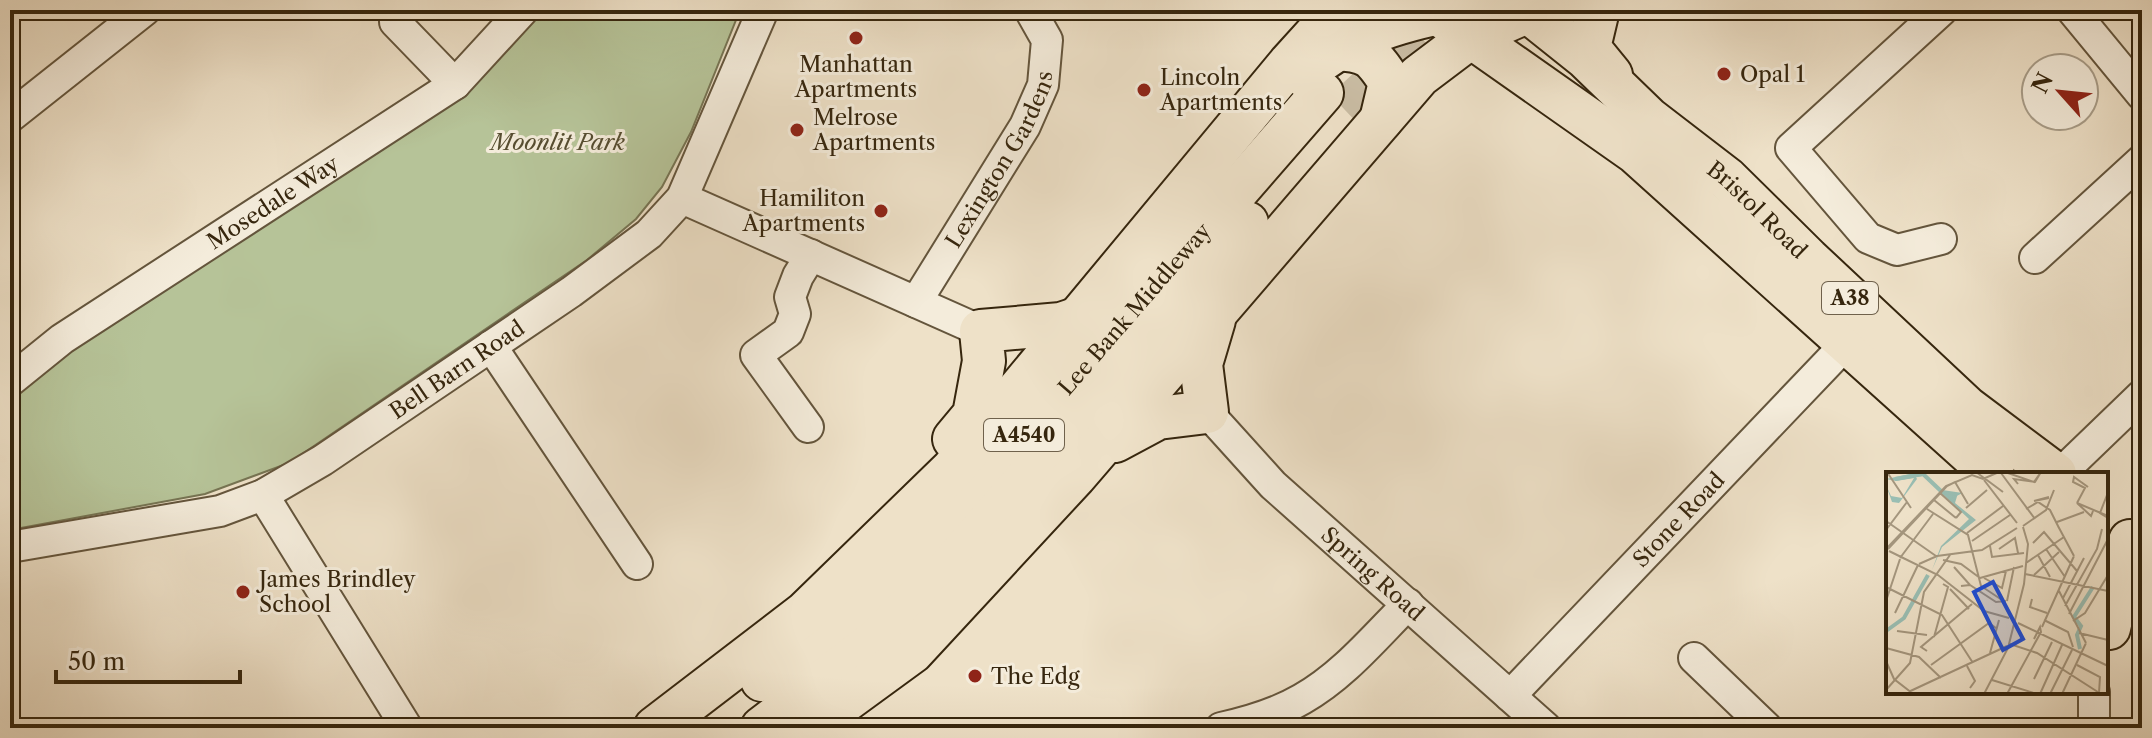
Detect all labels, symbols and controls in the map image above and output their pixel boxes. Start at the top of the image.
marker: Manhattan Apartments [847,29,865,47]
place label: Manhattan Apartments [794,51,917,103]
north arrow [2020,52,2100,132]
place label: Opal 1 [1740,61,1805,88]
place label: Lincoln Apartments [1159,64,1282,116]
marker: Opal 1 [1715,65,1733,83]
text: N [2026,68,2059,98]
street label: Lexington Gardens [939,70,1058,253]
marker: Lincoln Apartments [1135,81,1153,99]
place label: Melrose Apartments [812,104,935,156]
marker: Melrose Apartments [788,121,806,139]
park label: Moonlit Park [488,129,626,156]
street label: Mosedale Way [202,149,344,255]
street label: Bristol Road [1702,155,1813,264]
place label: Hamiliton Apartments [742,185,865,237]
marker: Hamiliton Apartments [872,202,890,220]
street label: Lee Bank Middleway [1052,217,1217,400]
road number: A38 [1822,282,1878,314]
street label: Bell Barn Road [384,314,529,425]
road number: A4540 [984,419,1064,451]
street label: Stone Road [1627,466,1730,573]
inset map [1886,472,2108,694]
street label: Spring Road [1316,521,1430,627]
place label: James Brindley School [256,566,416,618]
marker: James Brindley School [234,583,252,601]
scale bar [56,634,240,684]
text: 50 m [68,647,125,676]
place label: The Edg [991,663,1080,690]
marker: The Edg [966,667,984,685]

